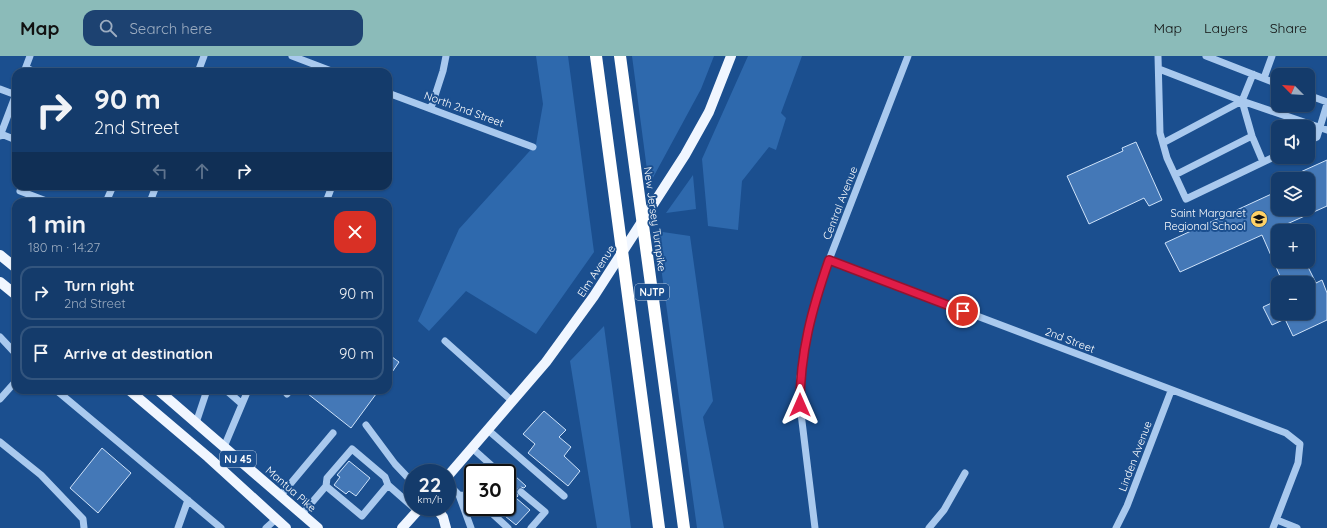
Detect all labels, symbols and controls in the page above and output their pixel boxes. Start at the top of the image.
search box [83,10,363,46]
text: Map [20,16,59,40]
icon: search [97,17,119,39]
text: Search here [129,19,212,38]
text: Map [1153,19,1182,37]
text: Layers [1204,19,1248,37]
text: Share [1270,19,1307,37]
north arrow [1271,68,1315,112]
map controls [1271,68,1315,320]
text: 90 m [94,81,161,116]
icon: right [28,84,80,136]
street label: North 2nd Street [422,88,506,130]
text: 2nd Street [94,116,179,139]
button: sound [1271,120,1315,164]
icon: left [149,160,171,182]
icon: ahead [191,160,213,182]
icon: right [233,160,255,182]
street label: Central Avenue [820,164,860,242]
street label: New Jersey Turnpike [641,166,669,272]
button: layers [1271,172,1315,216]
place label: Saint Margaret Regional School [1164,206,1246,233]
text: 1 min [28,209,86,239]
school or university icon: Saint Margaret Regional School [1249,209,1269,229]
button: close [334,211,376,253]
button: + [1271,224,1315,268]
text: 180 m · 14:27 [28,239,100,255]
street label: Elm Avenue [574,242,618,300]
text: Turn right [64,276,135,295]
button: − [1271,276,1315,320]
icon: right [30,282,52,304]
text: 90 m [339,284,374,303]
road number: NJTP [635,284,669,300]
pin [946,294,980,328]
text: 2nd Street [64,295,126,311]
icon: arrive [952,300,974,322]
street label: 2nd Street [1043,324,1097,356]
icon: arrive [30,342,52,364]
text: Arrive at destination [64,344,213,363]
text: 90 m [339,344,374,363]
position arrow [779,384,821,426]
street label: Linden Avenue [1115,419,1155,493]
road number: NJ 45 [220,451,256,467]
street label: Mantua Pike [263,463,319,515]
speed limit sign: 30 [464,464,516,516]
text: 22 [419,472,441,497]
text: km/h [417,493,443,506]

